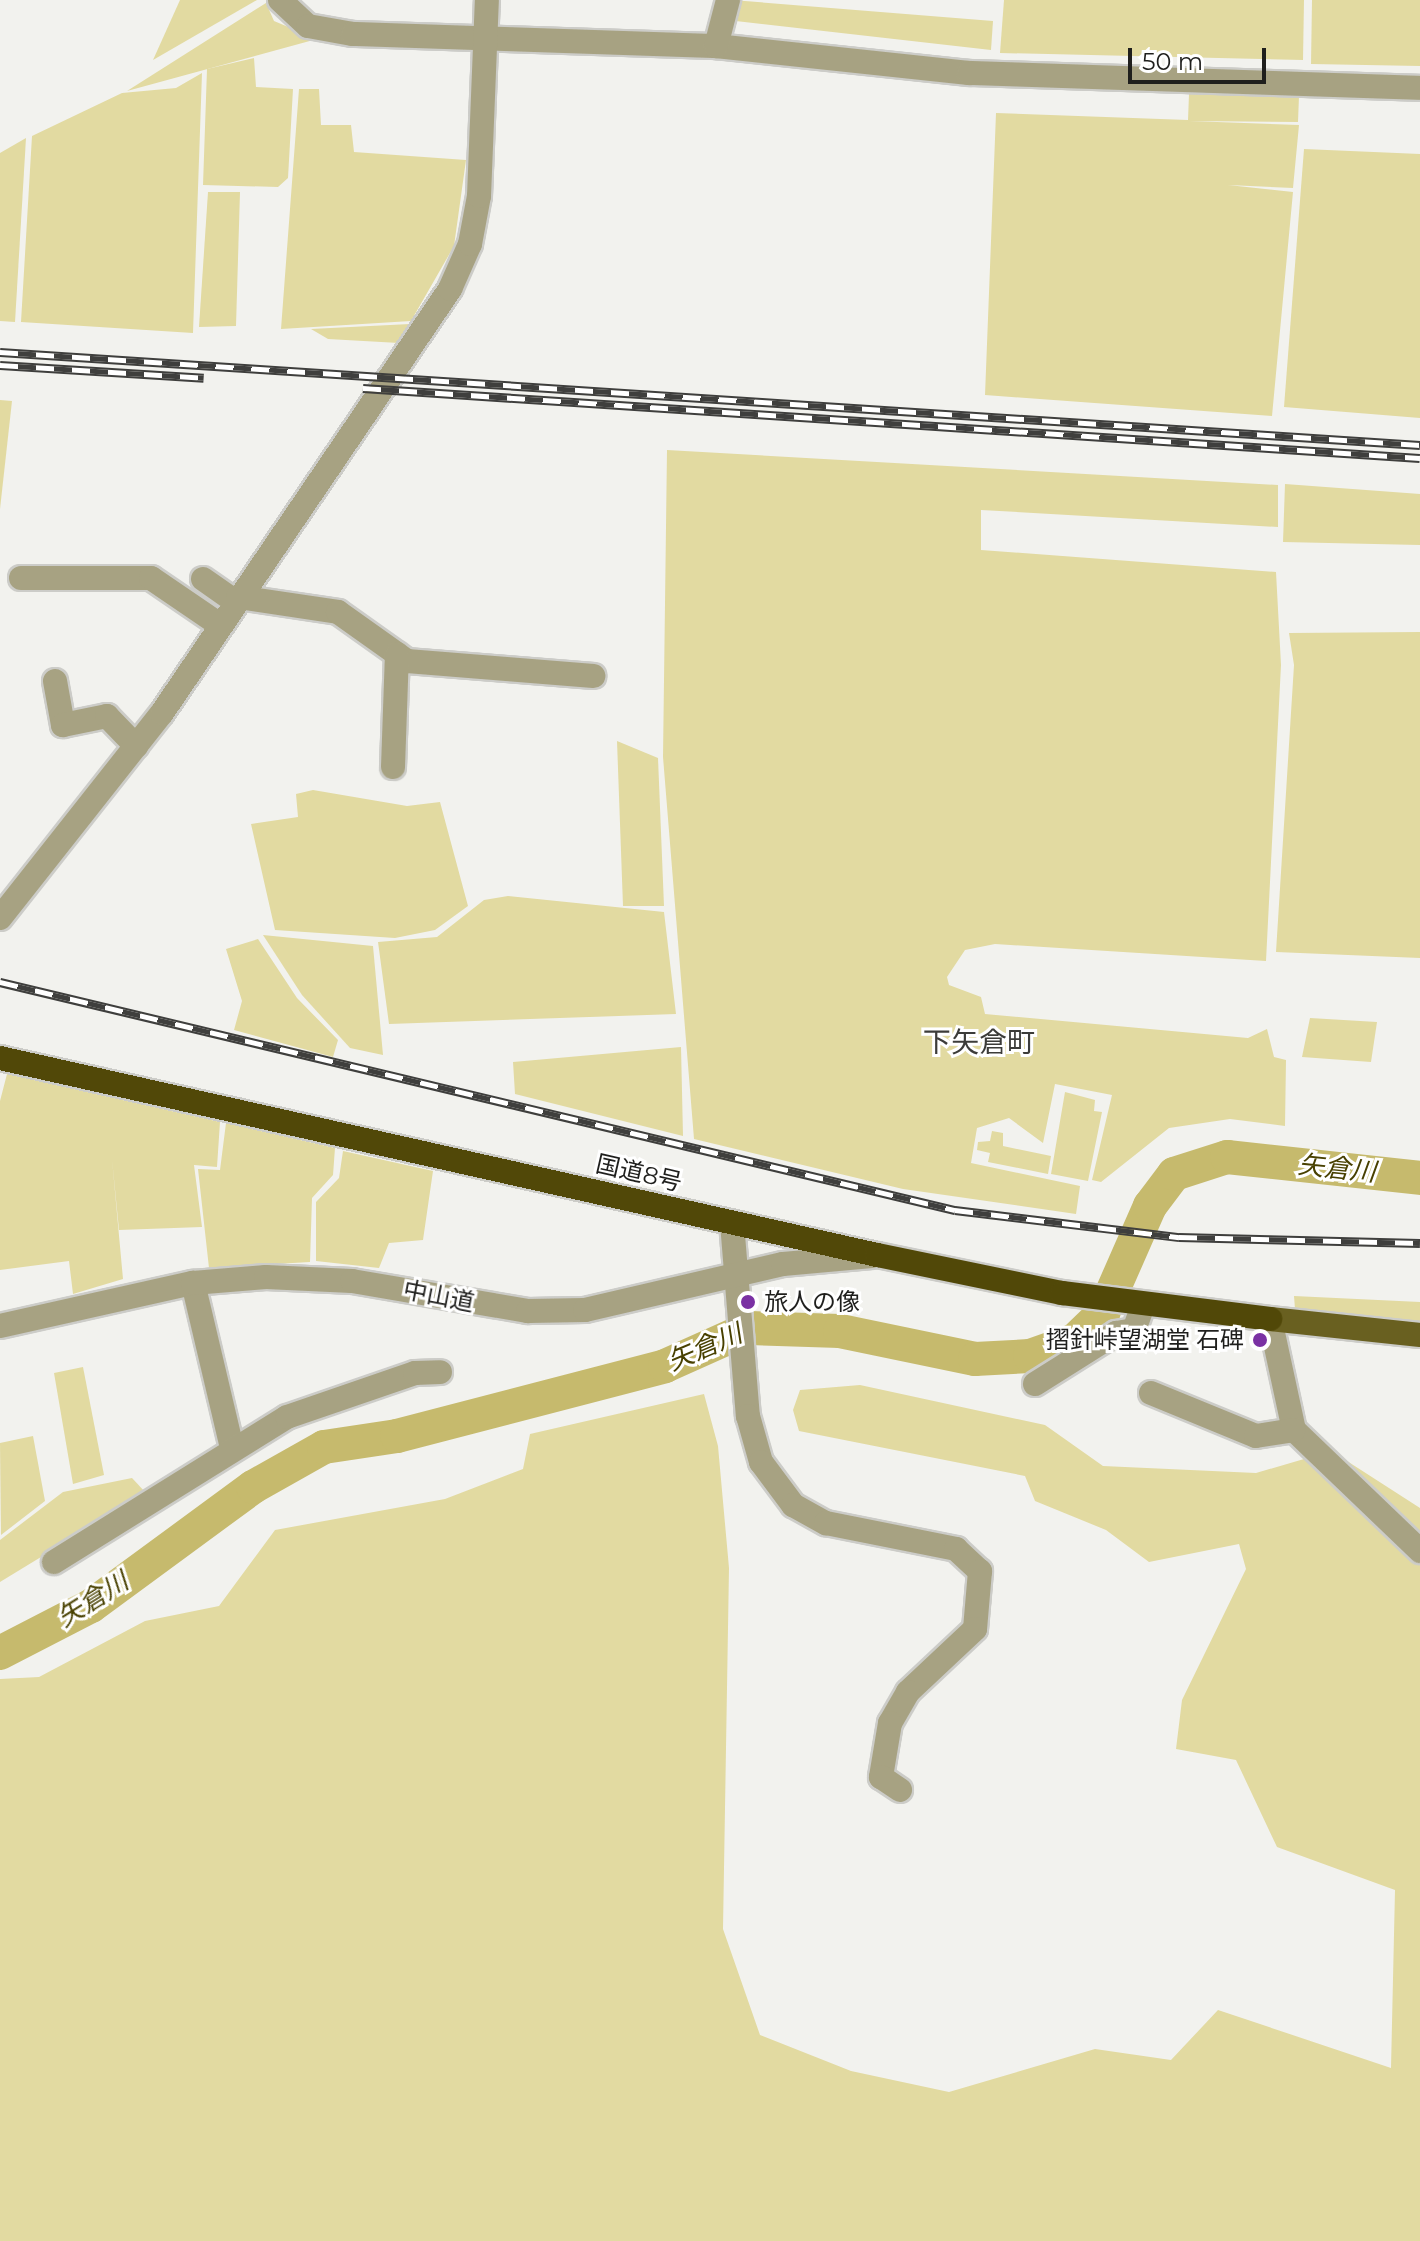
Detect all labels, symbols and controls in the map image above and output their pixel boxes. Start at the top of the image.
scale bar [1132,32,1270,82]
text: 50 m [1142,47,1203,76]
district label: 下矢倉町 [923,1025,1035,1059]
street label: 国道8号 [593,1149,685,1197]
water label: 矢倉川 [1297,1149,1377,1189]
street label: 中山道 [401,1275,477,1317]
place label: 旅人の像 [764,1288,860,1316]
marker: 旅人の像 [739,1293,757,1311]
water label: 矢倉川 [663,1318,747,1378]
place label: 摺針峠望湖堂 石碑 [1046,1326,1244,1354]
marker: 摺針峠望湖堂 石碑 [1251,1331,1269,1349]
water label: 矢倉川 [52,1566,134,1634]

